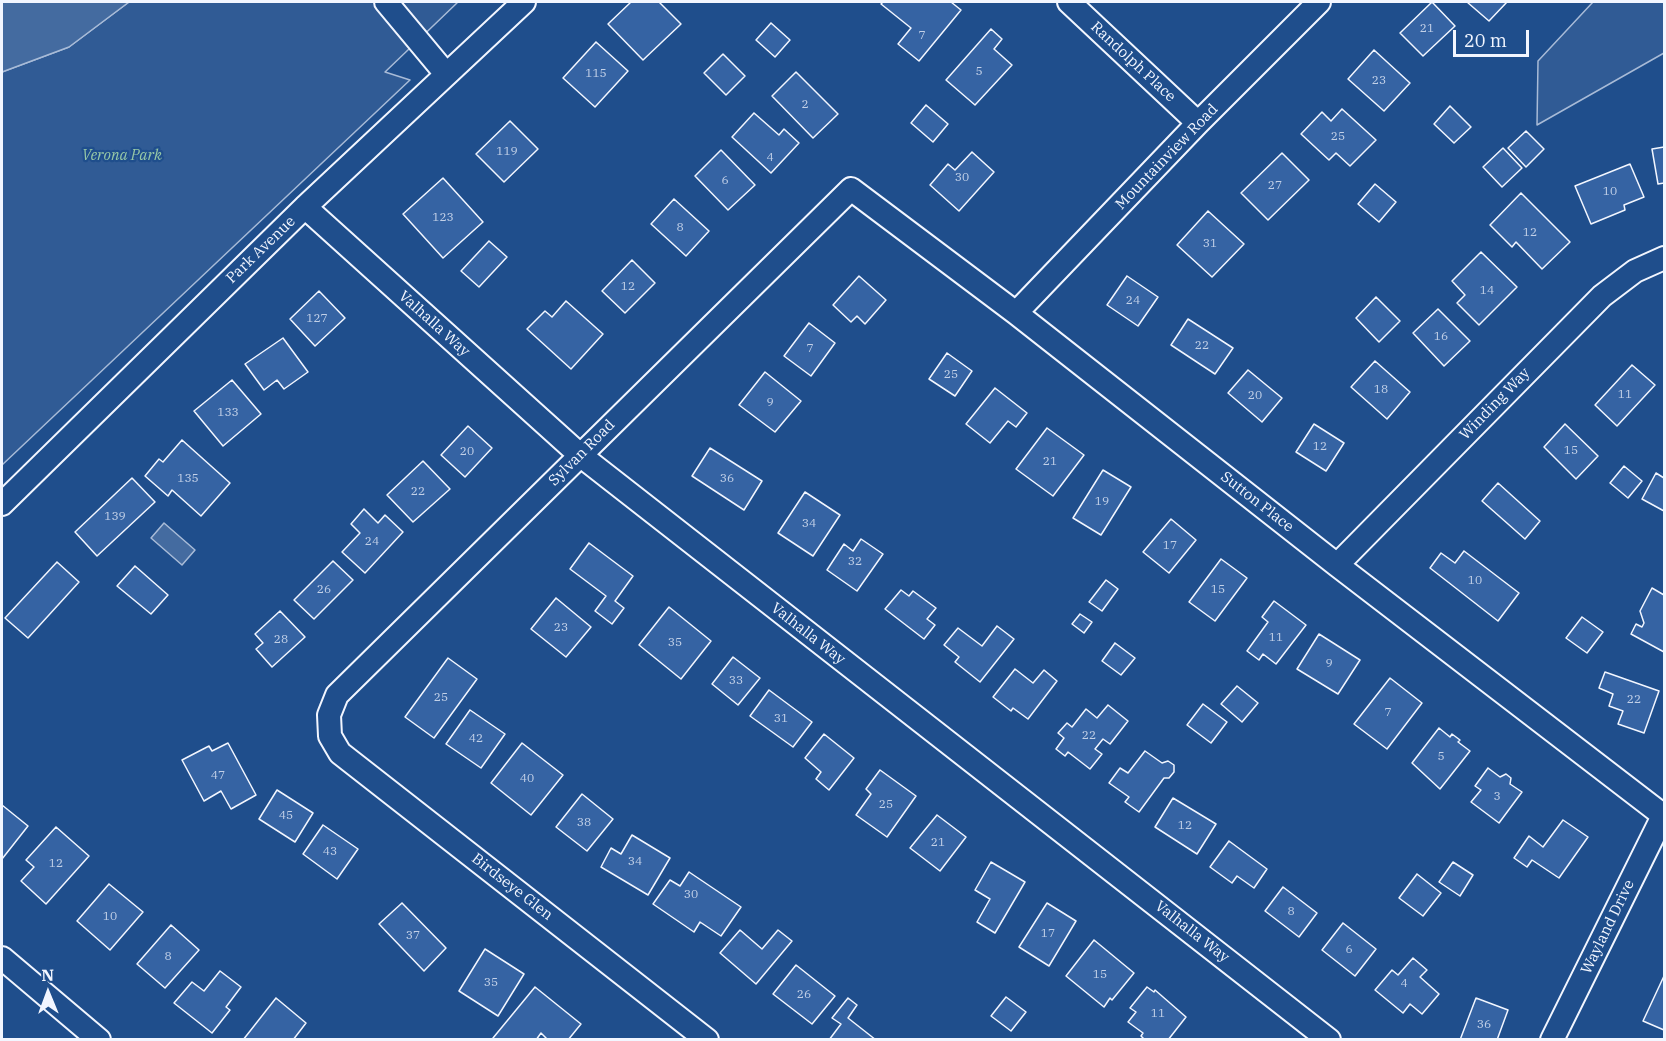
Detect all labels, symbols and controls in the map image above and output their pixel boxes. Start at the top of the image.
street label: Randolph Place [1087,18,1179,106]
scale bar [1456,18,1532,56]
house number: 21 [1420,22,1434,36]
house number: 7 [918,29,926,43]
text: 20 m [1464,29,1507,52]
house number: 5 [975,65,983,79]
house number: 115 [585,67,607,81]
house number: 23 [1372,74,1386,88]
house number: 2 [801,98,809,112]
street label: Mountainview Road [1112,101,1222,213]
house number: 25 [1331,130,1345,144]
house number: 119 [496,145,518,159]
park label: Verona Park [82,147,162,165]
house number: 4 [766,151,774,165]
house number: 30 [955,171,969,185]
house number: 6 [721,174,729,188]
house number: 27 [1268,179,1282,193]
house number: 10 [1603,185,1617,199]
house number: 123 [432,211,454,225]
street label: Park Avenue [223,213,299,287]
house number: 8 [676,221,684,235]
house number: 12 [1523,226,1537,240]
house number: 31 [1203,237,1217,251]
house number: 12 [621,280,635,294]
house number: 14 [1480,284,1494,298]
street label: Valhalla Way [395,287,473,361]
house number: 24 [1126,294,1140,308]
house number: 127 [306,312,328,326]
house number: 16 [1434,330,1448,344]
house number: 22 [1195,339,1209,353]
house number: 7 [806,342,814,356]
street label: Winding Way [1456,364,1534,444]
house number: 25 [944,368,958,382]
house number: 18 [1374,383,1388,397]
house number: 11 [1618,388,1632,402]
house number: 20 [1248,389,1262,403]
house number: 9 [766,396,774,410]
house number: 133 [217,406,239,420]
street label: Sylvan Road [545,416,619,490]
house number: 12 [1313,440,1327,454]
house number: 15 [1564,444,1578,458]
house number: 20 [460,445,474,459]
house number: 21 [1043,455,1057,469]
street label: Sutton Place [1217,468,1297,536]
house number: 135 [177,472,199,486]
house number: 36 [720,472,734,486]
house number: 22 [411,485,425,499]
house number: 19 [1095,495,1109,509]
house number: 139 [104,510,126,524]
house number: 34 [802,517,816,531]
house number: 24 [365,535,379,549]
house number: 17 [1163,539,1177,553]
house number: 32 [848,555,862,569]
house number: 10 [1468,574,1482,588]
house number: 26 [317,583,331,597]
house number: 15 [1211,583,1225,597]
street label: Valhalla Way [767,599,849,669]
house number: 23 [554,621,568,635]
house number: 11 [1269,631,1283,645]
house number: 28 [274,633,288,647]
house number: 35 [668,636,682,650]
house number: 9 [1325,657,1333,671]
house number: 33 [729,674,743,688]
house number: 25 [434,691,448,705]
house number: 22 [1627,693,1641,707]
house number: 7 [1384,706,1392,720]
house number: 31 [774,712,788,726]
house number: 22 [1082,729,1096,743]
house number: 42 [469,732,483,746]
house number: 5 [1437,750,1445,764]
house number: 47 [211,769,225,783]
house number: 40 [520,772,534,786]
house number: 3 [1493,790,1501,804]
house number: 25 [879,798,893,812]
house number: 45 [279,809,293,823]
house number: 38 [577,816,591,830]
house number: 12 [1178,819,1192,833]
house number: 21 [931,836,945,850]
house number: 43 [323,845,337,859]
street label: Birdseye Glen [468,850,556,924]
house number: 34 [628,855,642,869]
house number: 12 [49,857,63,871]
street label: Wayland Drive [1577,877,1639,977]
house number: 30 [684,888,698,902]
street label: Valhalla Way [1151,897,1233,967]
house number: 8 [1287,905,1295,919]
house number: 10 [103,910,117,924]
house number: 17 [1041,927,1055,941]
house number: 37 [406,929,420,943]
house number: 6 [1345,943,1353,957]
house number: 8 [164,950,172,964]
north arrow [18,963,78,1023]
text: N [41,965,54,985]
house number: 15 [1093,968,1107,982]
house number: 35 [484,976,498,990]
house number: 4 [1400,977,1408,991]
house number: 26 [797,988,811,1002]
house number: 11 [1151,1007,1165,1021]
house number: 36 [1477,1018,1491,1032]

